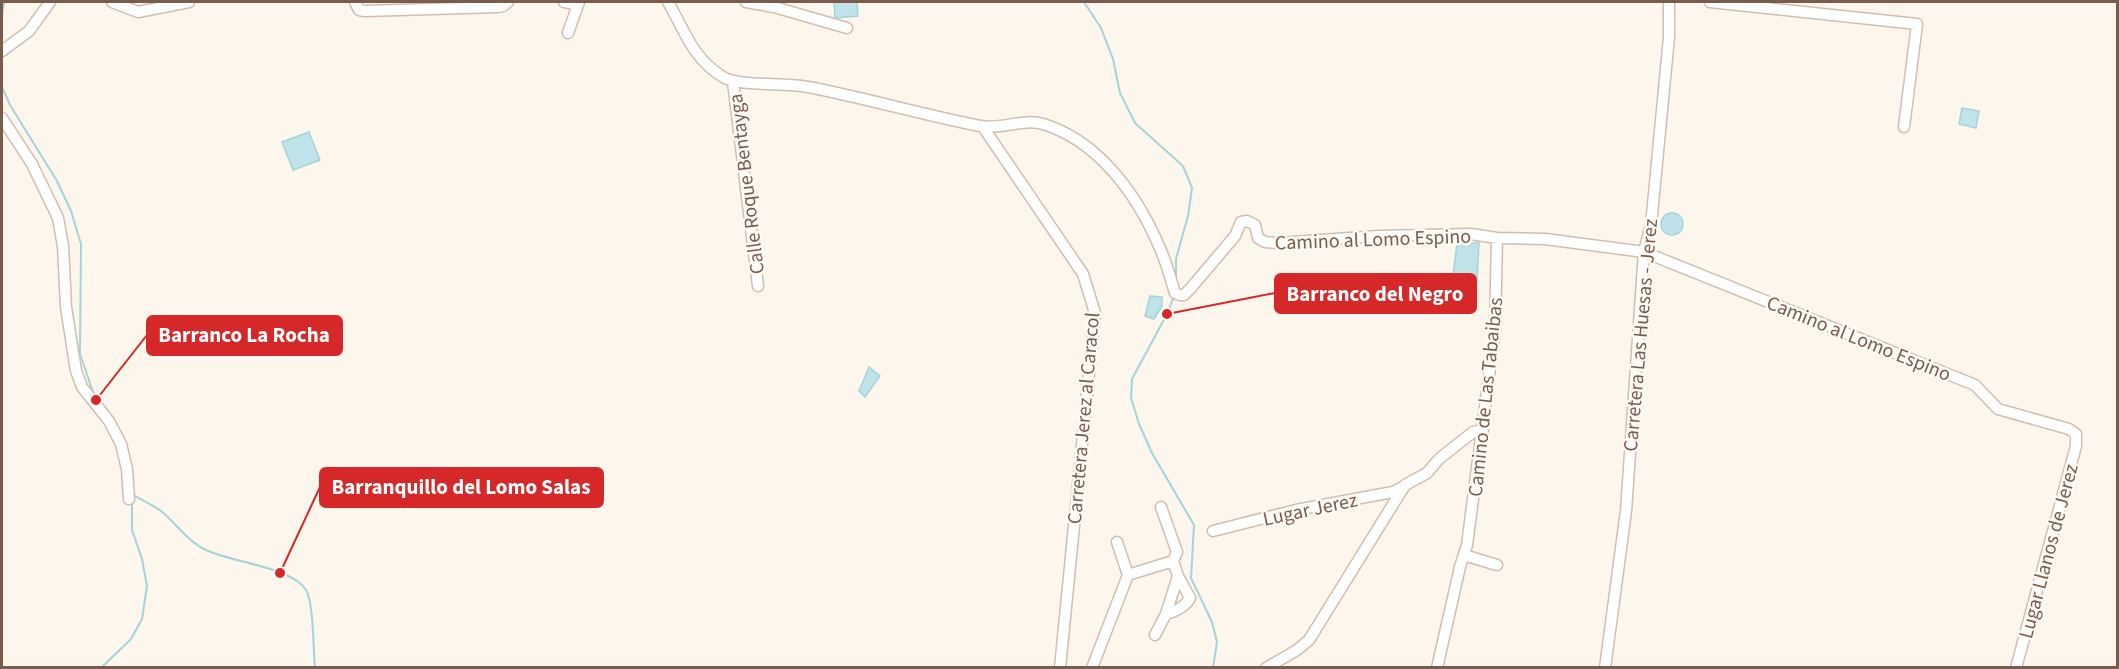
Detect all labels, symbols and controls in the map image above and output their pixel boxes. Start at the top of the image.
street label: Calle Roque Bentayga [722,92,772,276]
street label: Carretera Las Huesas - Jerez [1617,218,1665,453]
street label: Camino al Lomo Espino [1274,223,1472,257]
callout: Barranco del Negro [1275,274,1476,313]
text: Barranco del Negro [1287,279,1463,309]
street label: Camino al Lomo Espino [1762,289,1955,389]
street label: Camino de Las Tabaibas [1462,296,1510,498]
street label: Carretera Jerez al Caracol [1061,311,1107,525]
callout: Barranco La Rocha [147,316,342,355]
text: Barranco La Rocha [158,320,330,350]
street label: Lugar Llanos de Jerez [2012,461,2086,642]
callout: Barranquillo del Lomo Salas [320,468,603,507]
text: Barranquillo del Lomo Salas [332,472,590,502]
street label: Lugar Jerez [1260,486,1360,534]

